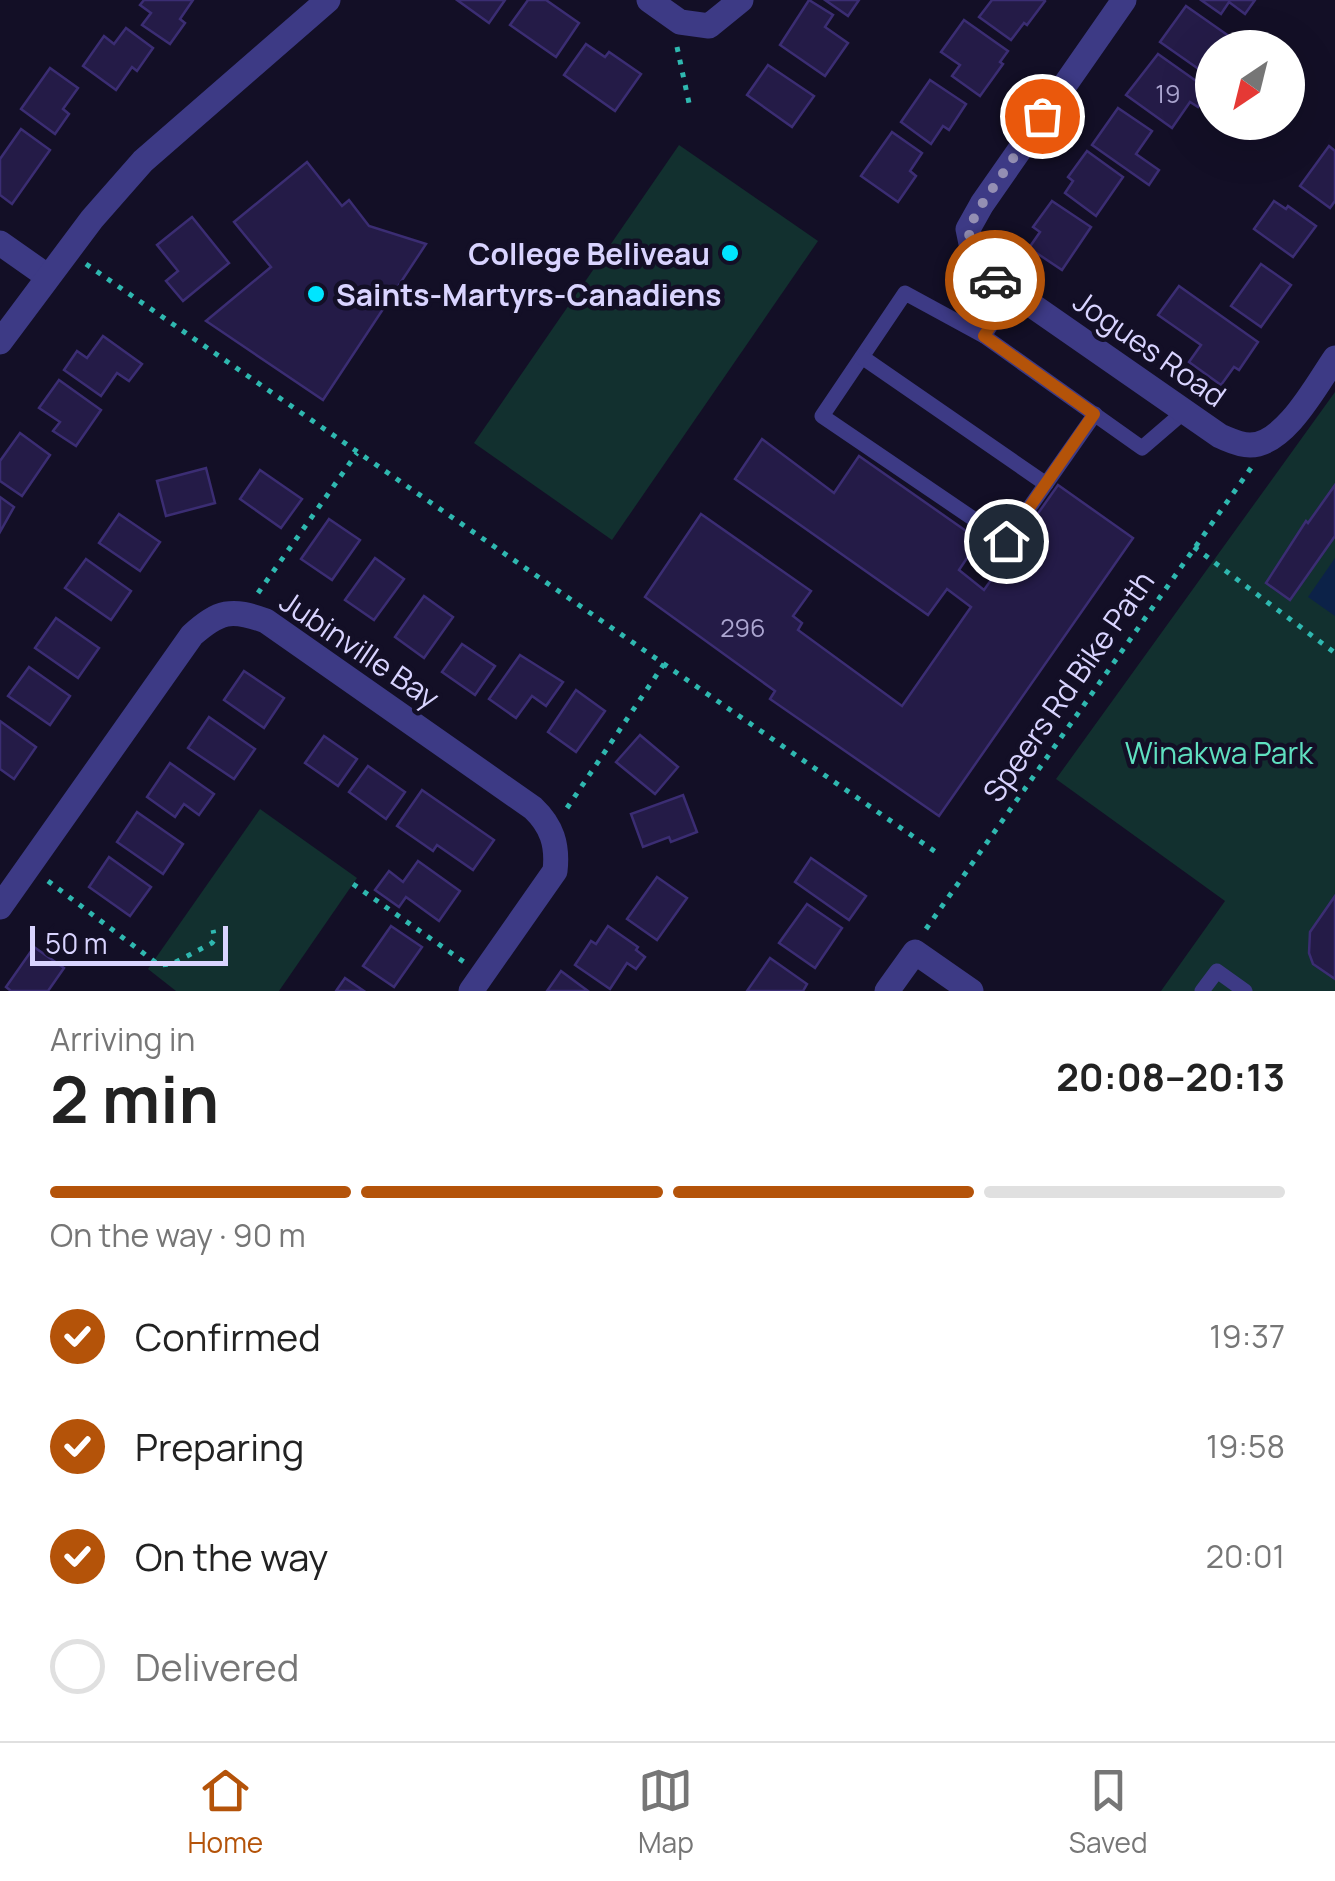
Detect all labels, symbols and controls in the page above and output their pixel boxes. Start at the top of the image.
north arrow [1195,30,1305,140]
map controls [1195,30,1305,140]
pin [1000,74,1085,159]
house number: 19 [1155,76,1181,111]
icon: bag [1015,89,1070,144]
courier [945,230,1045,330]
place label: College Beliveau [468,233,710,274]
marker: College Beliveau [719,242,741,264]
icon: car [968,253,1023,308]
place label: Saints-Martyrs-Canadiens [336,274,722,315]
street label: Jogues Road [1065,280,1235,416]
marker: Saints-Martyrs-Canadiens [305,283,327,305]
pin [964,499,1049,584]
icon: home [979,514,1034,569]
street label: Speers Rd Bike Path [973,562,1163,810]
street label: Jubinville Bay [272,581,448,718]
house number: 296 [720,610,766,645]
park label: Winakwa Park [1125,732,1314,773]
scale bar [30,921,228,966]
text: 50 m [45,924,108,962]
text: Arriving in [50,1017,195,1061]
text: 20:08–20:13 [1056,1050,1285,1102]
text: 2 min [50,1054,219,1143]
text: On the way · 90 m [50,1213,306,1257]
icon: check [50,1309,105,1364]
text: Confirmed [135,1310,321,1362]
text: 19:37 [1209,1314,1285,1358]
icon: check [50,1419,105,1474]
text: Preparing [135,1420,304,1472]
text: 19:58 [1206,1424,1285,1468]
icon: check [50,1529,105,1584]
text: On the way [135,1530,328,1582]
text: 20:01 [1206,1534,1285,1578]
text: Delivered [135,1640,299,1692]
tab: Home [187,1763,263,1861]
tab: Map [638,1763,694,1861]
tab: Saved [1069,1763,1148,1861]

